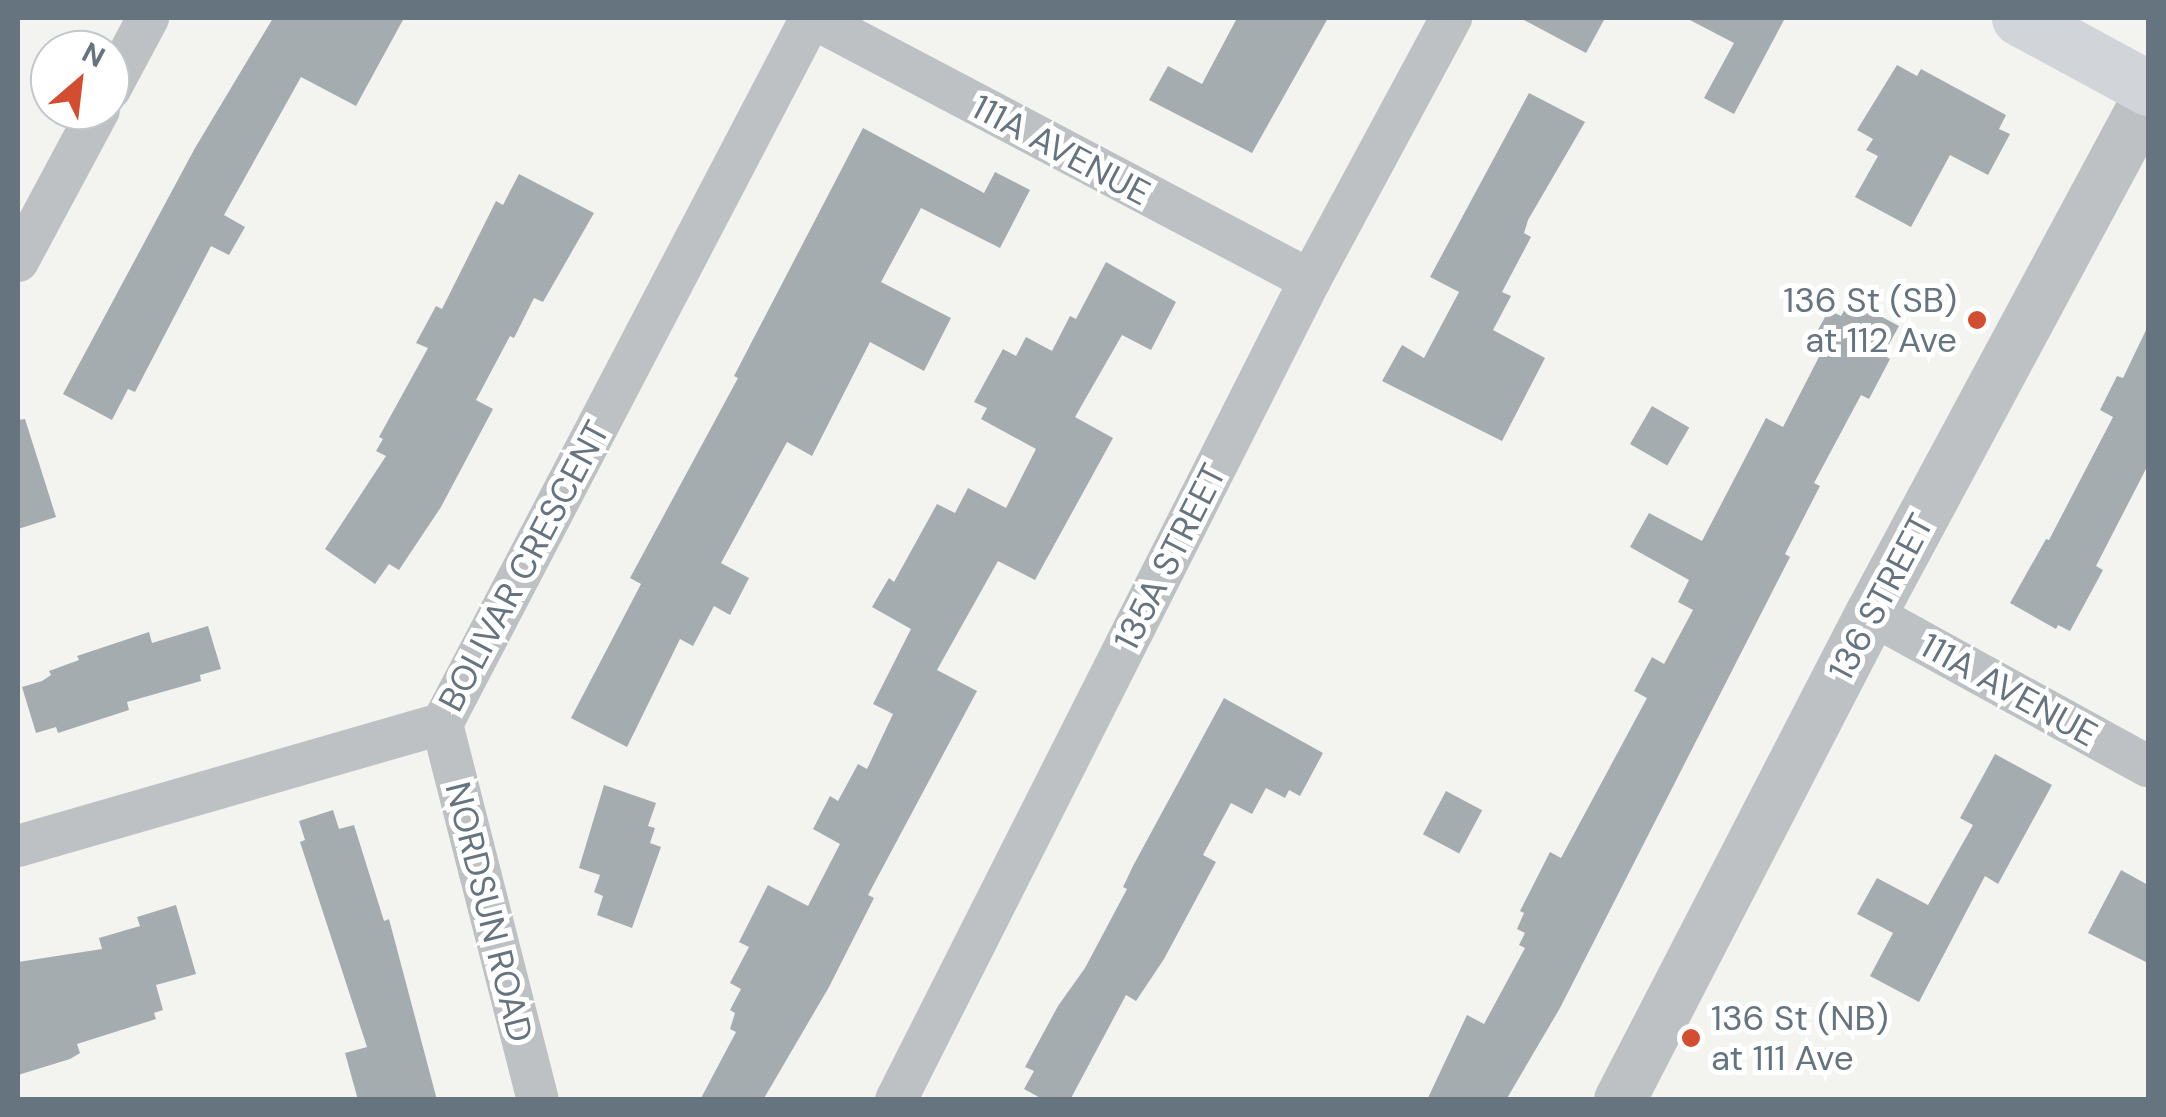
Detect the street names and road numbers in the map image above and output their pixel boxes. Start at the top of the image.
street label: 111A AVENUE [965,86,1157,214]
street label: BOLIVAR CRESCENT [430,414,618,718]
street label: 135A STREET [1105,457,1235,657]
street label: 136 STREET [1820,507,1942,687]
street label: 111A AVENUE [1913,624,2105,756]
street label: NORDSUN ROAD [436,778,542,1046]

